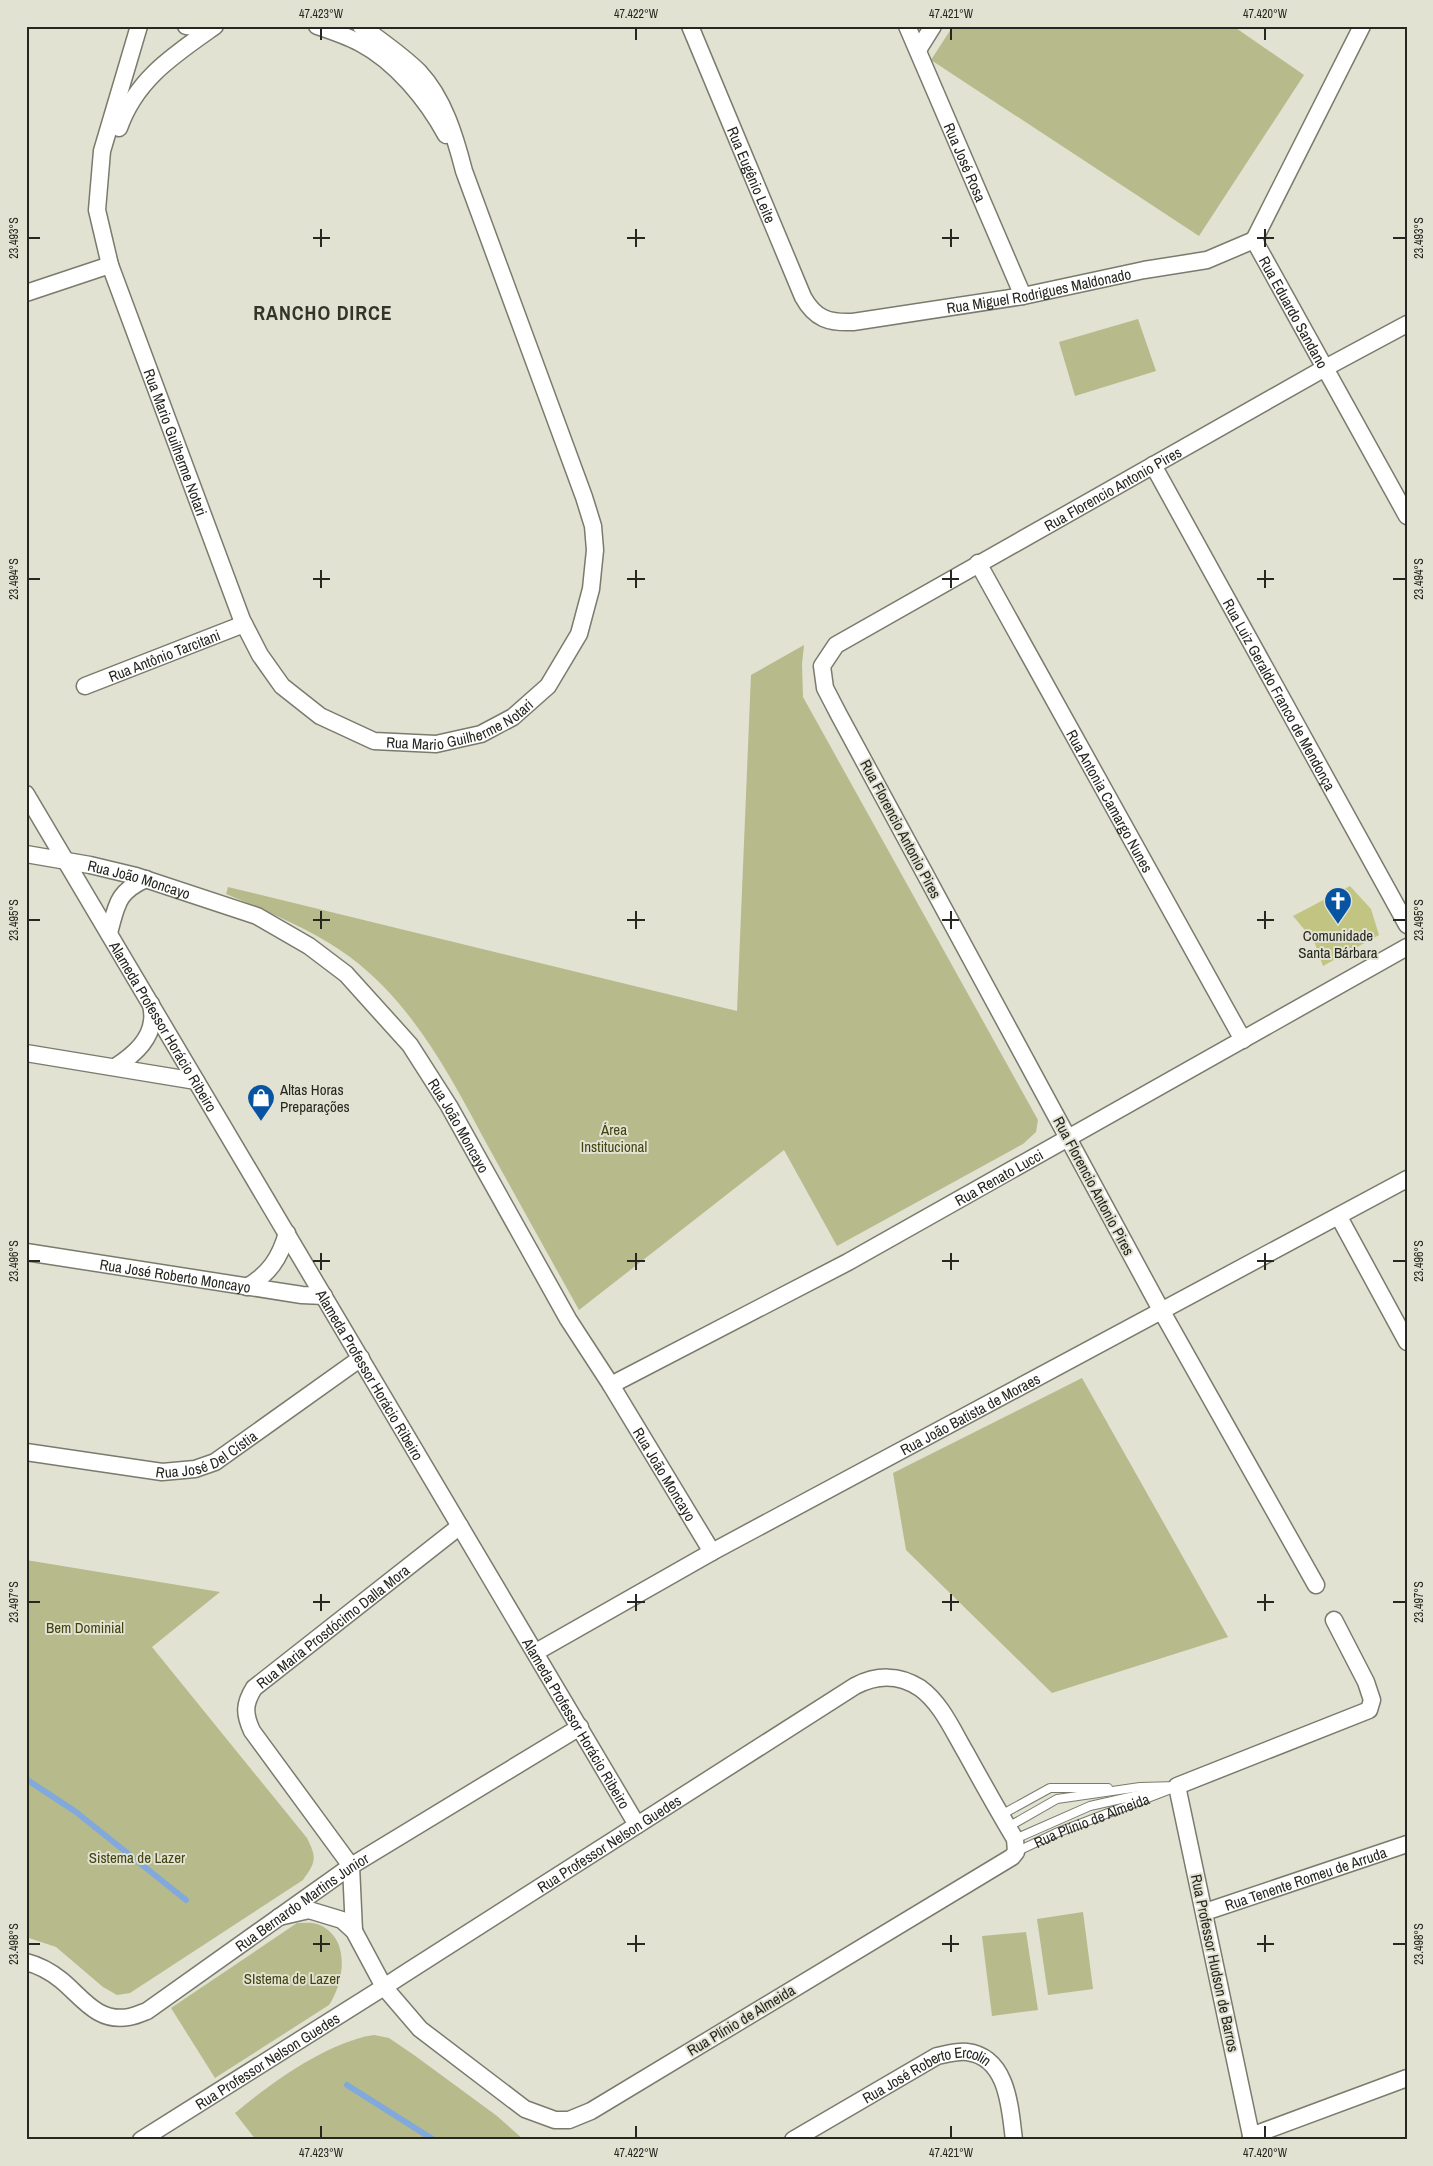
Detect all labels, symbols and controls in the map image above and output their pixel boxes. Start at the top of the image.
text: 47.423°W [299,6,344,22]
text: 47.422°W [614,6,659,22]
text: 47.421°W [929,6,974,22]
text: 47.420°W [1243,6,1288,22]
street label: Rua José Rosa [939,119,992,205]
street label: Rua Eugênio Leite [723,123,781,226]
text: 23.493°S [6,217,22,259]
text: 23.493°S [1411,217,1427,259]
street label: Rua Eduardo Sandano [1254,252,1334,372]
street label: Rua Miguel Rodrigues Maldonado [945,263,1133,318]
district label: RANCHO DIRCE [253,299,393,326]
street label: Rua Mario Guilherme Notari [139,366,213,519]
street label: Rua Florencio Antonio Pires [1040,441,1185,536]
text: 23.494°S [6,558,22,600]
text: 23.494°S [1411,558,1427,600]
street label: Rua Luiz Geraldo Franco de Mendonça [1218,595,1341,794]
street label: Rua Antônio Tarcitani [105,624,223,686]
street label: Rua Mario Guilherme Notari [386,694,537,755]
street label: Rua Antonia Camargo Nunes [1062,725,1158,876]
street label: Rua Florencio Antonio Pires [855,756,947,902]
street label: Rua João Moncayo [86,854,193,904]
church icon: Comunidade Santa Bárbara [1323,886,1353,925]
text: 23.495°S [6,899,22,941]
text: 23.495°S [1411,899,1427,941]
place label: Comunidade Santa Bárbara [1298,925,1378,963]
street label: Alameda Professor Horácio Ribeiro [104,936,222,1116]
street label: Rua João Moncayo [423,1074,495,1177]
place label: Altas Horas Preparações [279,1079,350,1117]
shop icon: Altas Horas Preparações [246,1083,276,1122]
street label: Rua Florencio Antonio Pires [1048,1113,1140,1259]
park label: Área Institucional [581,1119,647,1157]
street label: Rua Renato Lucci [951,1144,1047,1210]
text: 23.496°S [6,1240,22,1282]
text: 23.496°S [1411,1240,1427,1282]
street label: Rua José Roberto Moncayo [98,1253,252,1297]
street label: Alameda Professor Horácio Ribeiro [311,1285,429,1464]
street label: Rua João Batista de Moraes [896,1368,1043,1460]
street label: Rua João Moncayo [628,1423,701,1525]
street label: Rua José Del Cístia [154,1425,261,1483]
street label: Rua Maria Prosdócimo Dalla Mora [252,1559,414,1693]
text: 23.497°S [6,1581,22,1623]
text: 23.497°S [1411,1581,1427,1623]
park label: Bem Dominial [46,1617,124,1638]
street label: Alameda Professor Horácio Ribeiro [517,1633,635,1812]
street label: Rua Plínio de Almeida [1030,1788,1152,1853]
street label: Rua Professor Nelson Guedes [533,1789,685,1897]
street label: Rua Tenente Romeu de Arruda [1222,1841,1389,1915]
park label: Sistema de Lazer [89,1847,185,1868]
street label: Rua Bernardo Martins Junior [231,1847,372,1956]
street label: Rua Professor Hudson de Barros [1186,1872,1244,2054]
text: 23.498°S [6,1923,22,1965]
text: 23.498°S [1411,1923,1427,1965]
park label: SIstema de Lazer [244,1968,340,1989]
street label: Rua Plínio de Almeida [683,1979,799,2061]
street label: Rua Professor Nelson Guedes [191,2007,343,2114]
street label: Rua José Roberto Ercolin [858,2041,996,2108]
text: 47.423°W [299,2145,344,2161]
text: 47.422°W [614,2145,659,2161]
text: 47.421°W [929,2145,974,2161]
text: 47.420°W [1243,2145,1288,2161]

